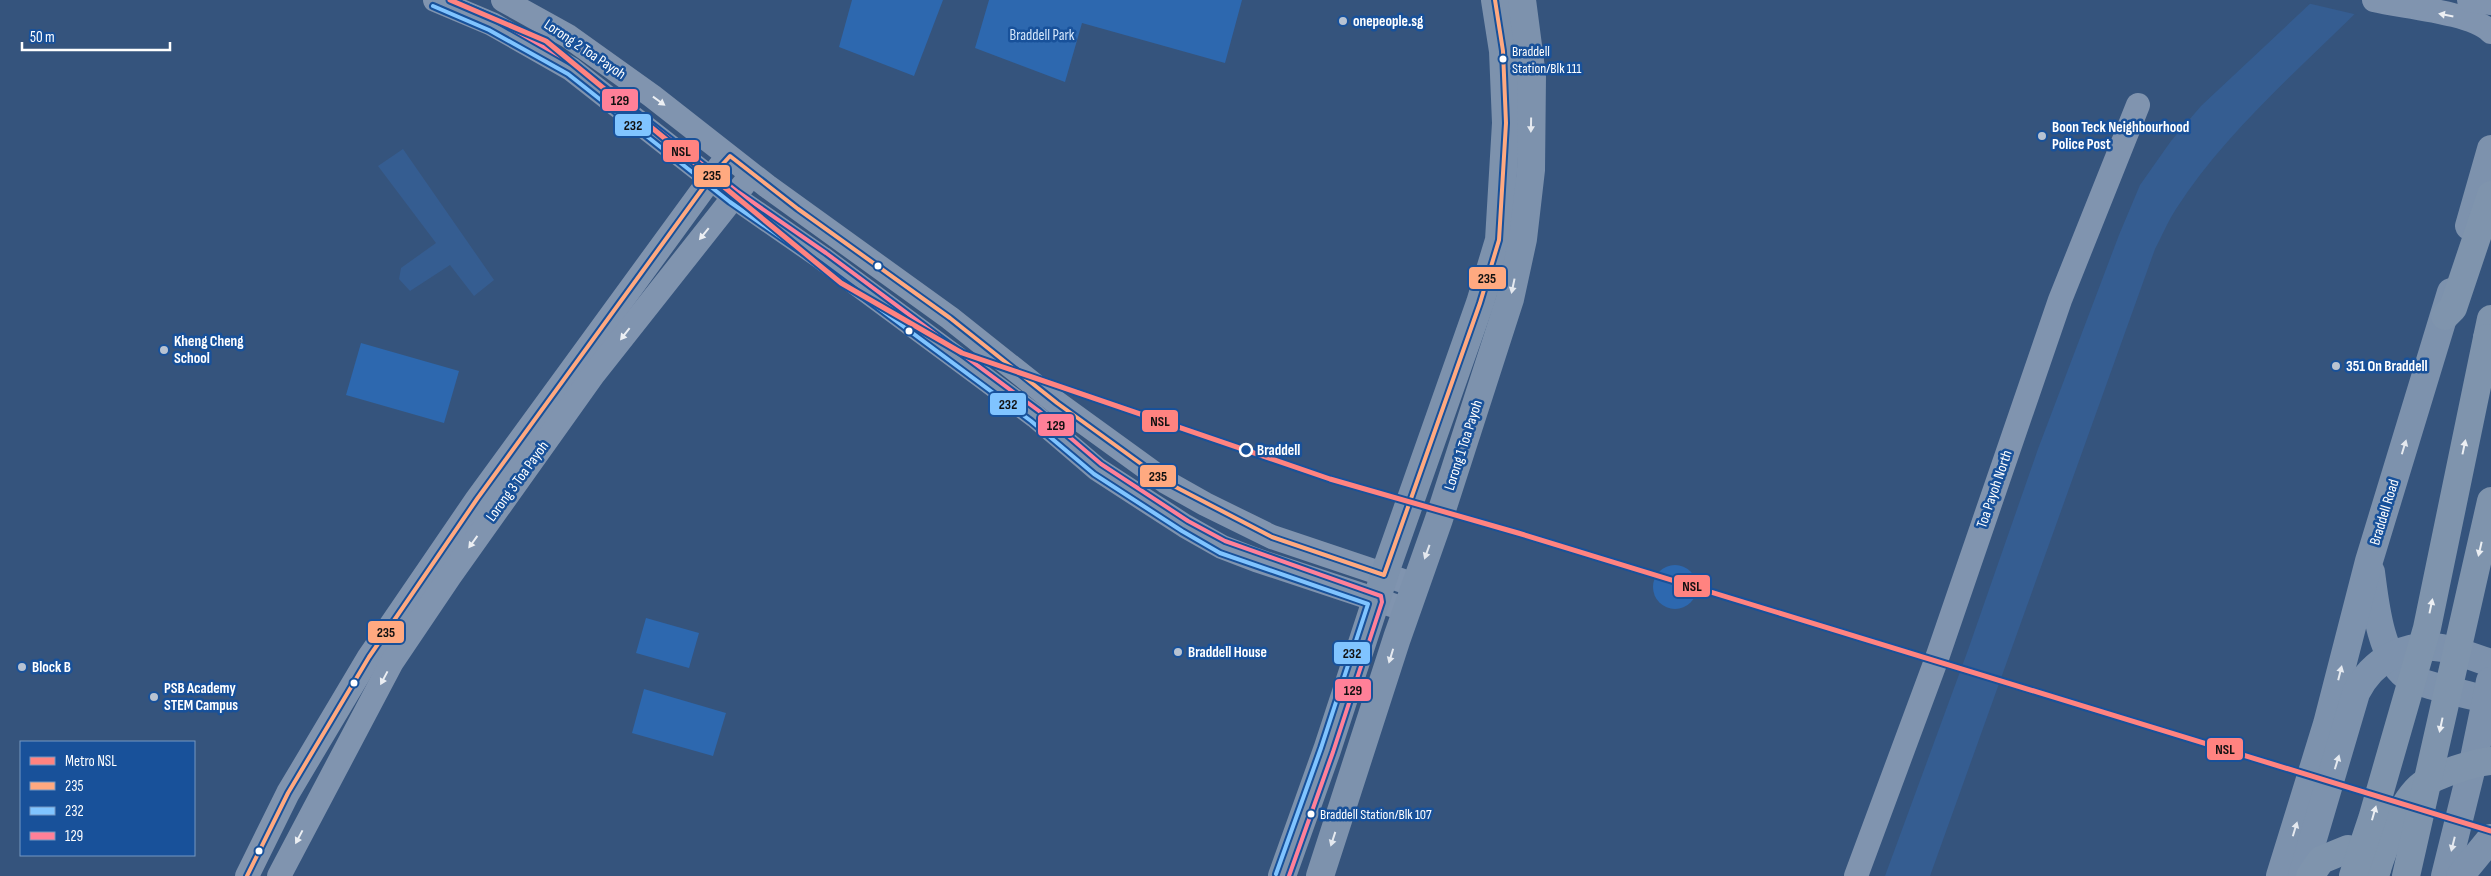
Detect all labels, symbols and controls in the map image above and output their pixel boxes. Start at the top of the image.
one-way arrow [2438,10,2454,18]
place label: onepeople.sg [1353,12,1424,31]
street label: Lorong 2 Toa Payoh [540,15,629,84]
marker: onepeople.sg [1337,15,1349,27]
scale bar [22,20,170,52]
park label: Braddell Park [1010,26,1075,45]
text: 50 m [30,28,55,47]
place label: Braddell Station/Blk 111 [1512,43,1582,77]
marker: Braddell Station/Blk 111 [1498,54,1508,64]
line badge: 129 [601,88,639,112]
text: 129 [611,92,630,109]
one-way arrow [652,96,666,106]
line badge: 232 [614,113,652,137]
text: 232 [624,117,642,134]
one-way arrow [1527,117,1535,133]
place label: Boon Teck Neighbourhood Police Post [2052,118,2189,154]
marker: Boon Teck Neighbourhood Police Post [2036,130,2048,142]
line badge: NSL [662,139,700,163]
text: NSL [671,143,691,160]
line badge: 235 [693,164,731,188]
text: 235 [703,167,721,184]
one-way arrow [699,227,710,240]
unlabelled marker [873,261,883,271]
line badge: 235 [1468,266,1507,290]
text: 235 [1478,270,1496,287]
one-way arrow [1509,279,1517,294]
unlabelled marker [904,326,914,336]
one-way arrow [620,327,630,341]
place label: Kheng Cheng School [174,332,244,368]
marker: Kheng Cheng School [158,344,170,356]
place label: 351 On Braddell [2346,357,2428,376]
marker: 351 On Braddell [2330,360,2342,372]
line badge: 232 [989,392,1027,416]
text: 232 [999,396,1017,413]
street label: Lorong 1 Toa Payoh [1440,398,1487,493]
line badge: NSL [1141,409,1179,433]
line badge: 129 [1037,413,1075,437]
text: NSL [1150,413,1170,430]
text: 129 [1047,417,1066,434]
street label: Lorong 3 Toa Payoh [482,437,553,525]
one-way arrow [2460,439,2468,454]
one-way arrow [2401,440,2409,455]
place label: Braddell [1257,441,1300,460]
marker: Braddell [1239,443,1253,457]
street label: Toa Payoh North [1972,448,2017,531]
line badge: 235 [1139,464,1177,488]
text: 235 [1149,468,1167,485]
street label: Braddell Road [2365,477,2404,547]
one-way arrow [468,535,479,548]
one-way arrow [2476,541,2484,556]
one-way arrow [1423,545,1431,560]
line badge: NSL [1673,574,1711,598]
text: NSL [1682,578,1702,595]
one-way arrow [2428,598,2436,614]
line badge: 235 [367,620,405,644]
text: 235 [377,624,395,641]
line badge: 232 [1333,641,1371,665]
place label: Braddell House [1188,643,1267,662]
text: 232 [1343,645,1361,662]
marker: Braddell House [1172,646,1184,658]
one-way arrow [1387,648,1395,663]
place label: Block B [32,658,71,677]
marker: Block B [16,661,28,673]
one-way arrow [2336,666,2344,681]
one-way arrow [380,671,388,685]
unlabelled marker [349,678,359,688]
line badge: 129 [1334,678,1372,702]
place label: PSB Academy STEM Campus [164,679,238,715]
text: 129 [1344,682,1363,699]
marker: PSB Academy STEM Campus [148,691,160,703]
one-way arrow [2437,717,2445,732]
line badge: NSL [2206,737,2244,761]
legend [20,741,195,856]
text: NSL [2215,741,2235,758]
text: Metro NSL [65,752,117,771]
one-way arrow [2333,755,2341,770]
text: 235 [65,777,84,796]
text: 232 [65,802,84,821]
place label: Braddell Station/Blk 107 [1320,806,1432,823]
one-way arrow [2370,806,2378,821]
marker: Braddell Station/Blk 107 [1306,809,1316,819]
one-way arrow [2291,822,2299,837]
text: 129 [65,827,83,846]
one-way arrow [295,830,304,843]
one-way arrow [1328,832,1336,847]
one-way arrow [2449,837,2457,852]
unlabelled marker [254,846,264,856]

